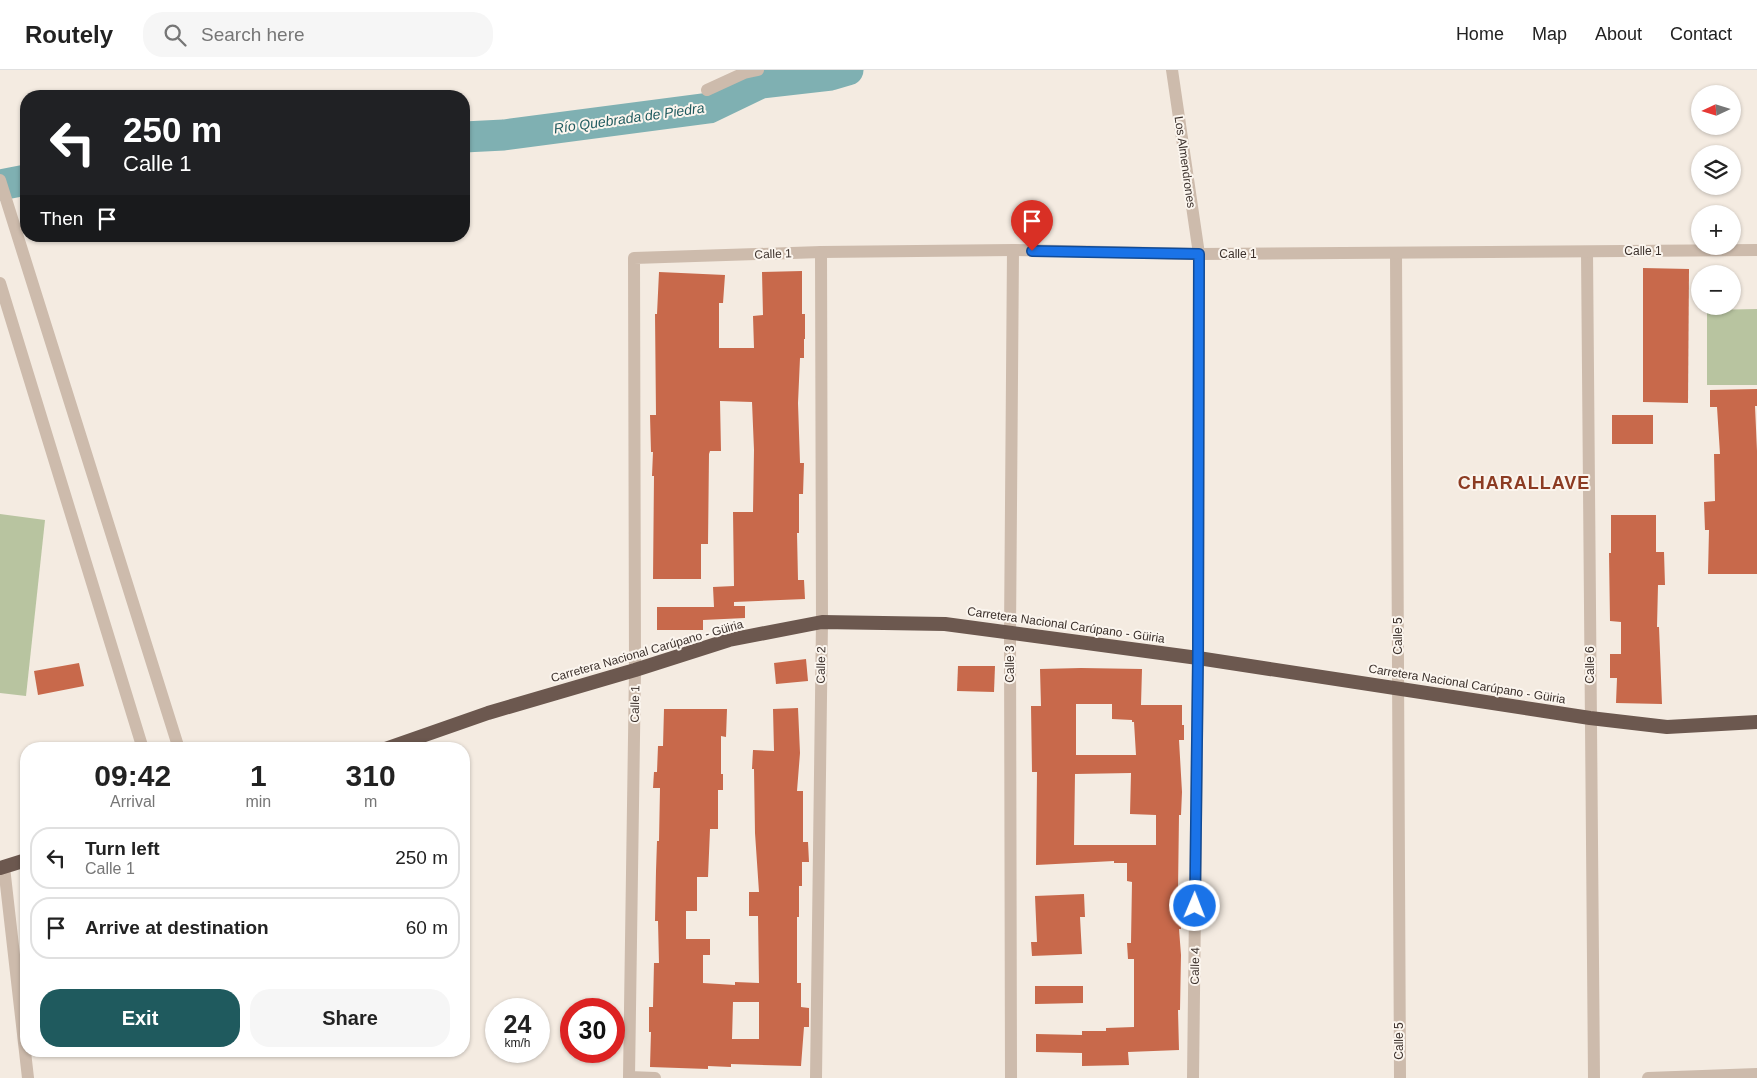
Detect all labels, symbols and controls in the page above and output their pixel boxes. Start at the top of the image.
search box [143,12,493,57]
text: Routely [25,21,113,48]
icon: search [161,21,189,49]
text: Search here [201,24,305,45]
text: Home [1456,24,1504,44]
text: Map [1532,24,1567,44]
text: About [1595,24,1642,44]
text: Contact [1670,24,1732,44]
north arrow [1691,85,1741,135]
map controls [1691,85,1741,315]
water label: Río Quebrada de Piedra [553,99,705,136]
icon: left [40,110,105,175]
text: 250 m [123,110,222,149]
street label: Los Almendrones [1172,115,1198,209]
button: layers [1691,145,1741,195]
text: Calle 1 [123,151,191,176]
pin [1011,200,1053,251]
icon: arrive [93,205,121,233]
button: + [1691,205,1741,255]
icon: arrive [1018,207,1046,235]
text: Then [40,208,83,229]
street label: Calle 1 [1624,244,1662,258]
street label: Calle 1 [754,246,792,262]
street label: Calle 1 [1219,247,1257,261]
button: − [1691,265,1741,315]
district label: CHARALLAVE [1458,473,1590,493]
street label: Carretera Nacional Carúpano - Güiria [966,604,1166,646]
street label: Carretera Nacional Carúpano - Güiria [549,617,745,685]
street label: Calle 5 [1391,617,1405,655]
street label: Calle 3 [1003,645,1017,683]
street label: Calle 2 [814,646,828,684]
street label: Calle 6 [1583,646,1597,684]
street label: Carretera Nacional Carúpano - Güiria [1367,661,1567,707]
street label: Calle 1 [628,685,642,723]
text: 09:42 [94,759,171,792]
text: 1 [250,759,267,792]
text: 310 [346,759,396,792]
text: Arrival [110,793,155,810]
text: min [245,793,271,810]
text: m [364,793,377,810]
text: Turn left [85,838,160,859]
icon: left [42,844,70,872]
text: 250 m [395,847,448,868]
text: Calle 1 [85,860,135,877]
position arrow [1168,879,1220,931]
icon: arrive [42,914,70,942]
text: Arrive at destination [85,917,269,938]
text: 60 m [406,917,448,938]
street label: Calle 4 [1188,947,1202,985]
button: Exit [40,989,240,1047]
button: Share [250,989,450,1047]
speed limit sign: 30 [560,998,625,1063]
text: 24 [504,1010,531,1038]
street label: Calle 5 [1392,1022,1406,1060]
text: km/h [504,1036,531,1050]

